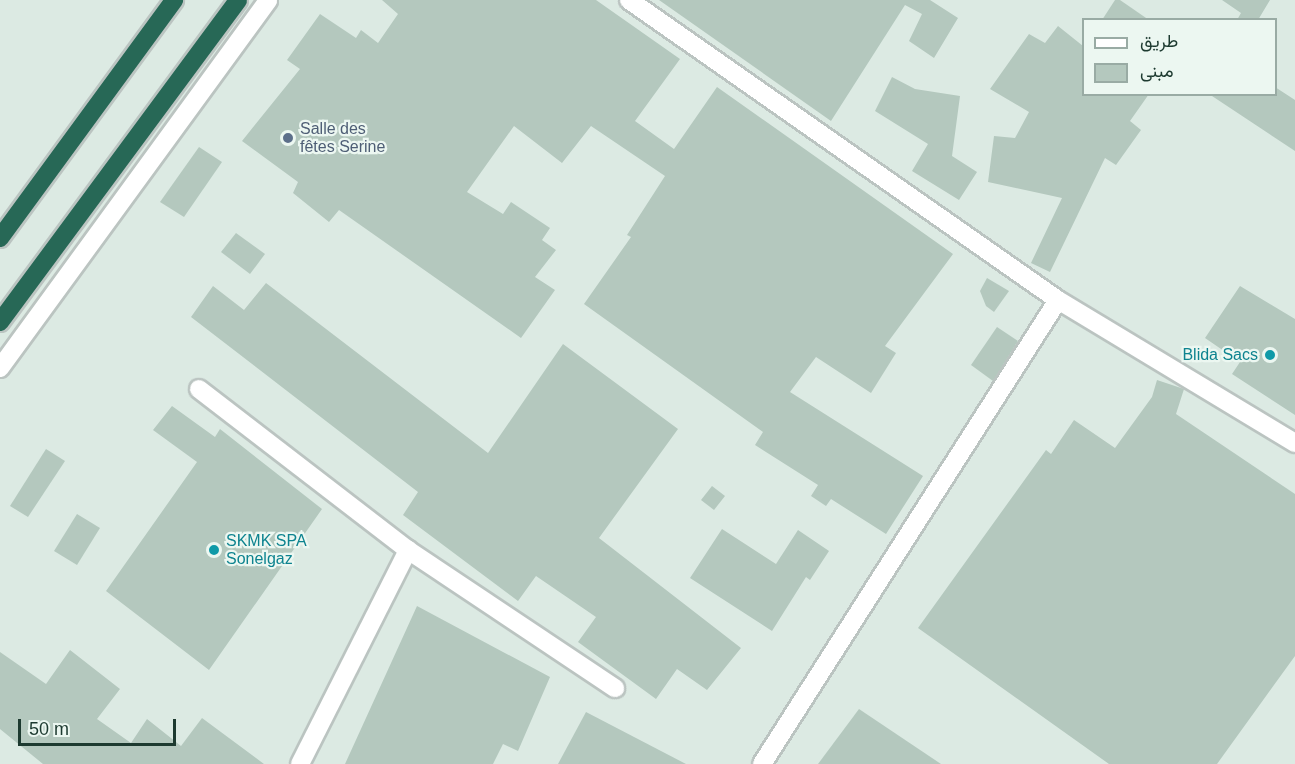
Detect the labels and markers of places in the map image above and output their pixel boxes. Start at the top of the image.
place label: Salle des fêtes Serine [300,119,385,157]
marker: Salle des fêtes Serine [281,131,295,145]
place label: Blida Sacs [1182,345,1258,365]
marker: Blida Sacs [1263,348,1277,362]
place label: SKMK SPA Sonelgaz [226,531,307,569]
marker: SKMK SPA Sonelgaz [207,543,221,557]

